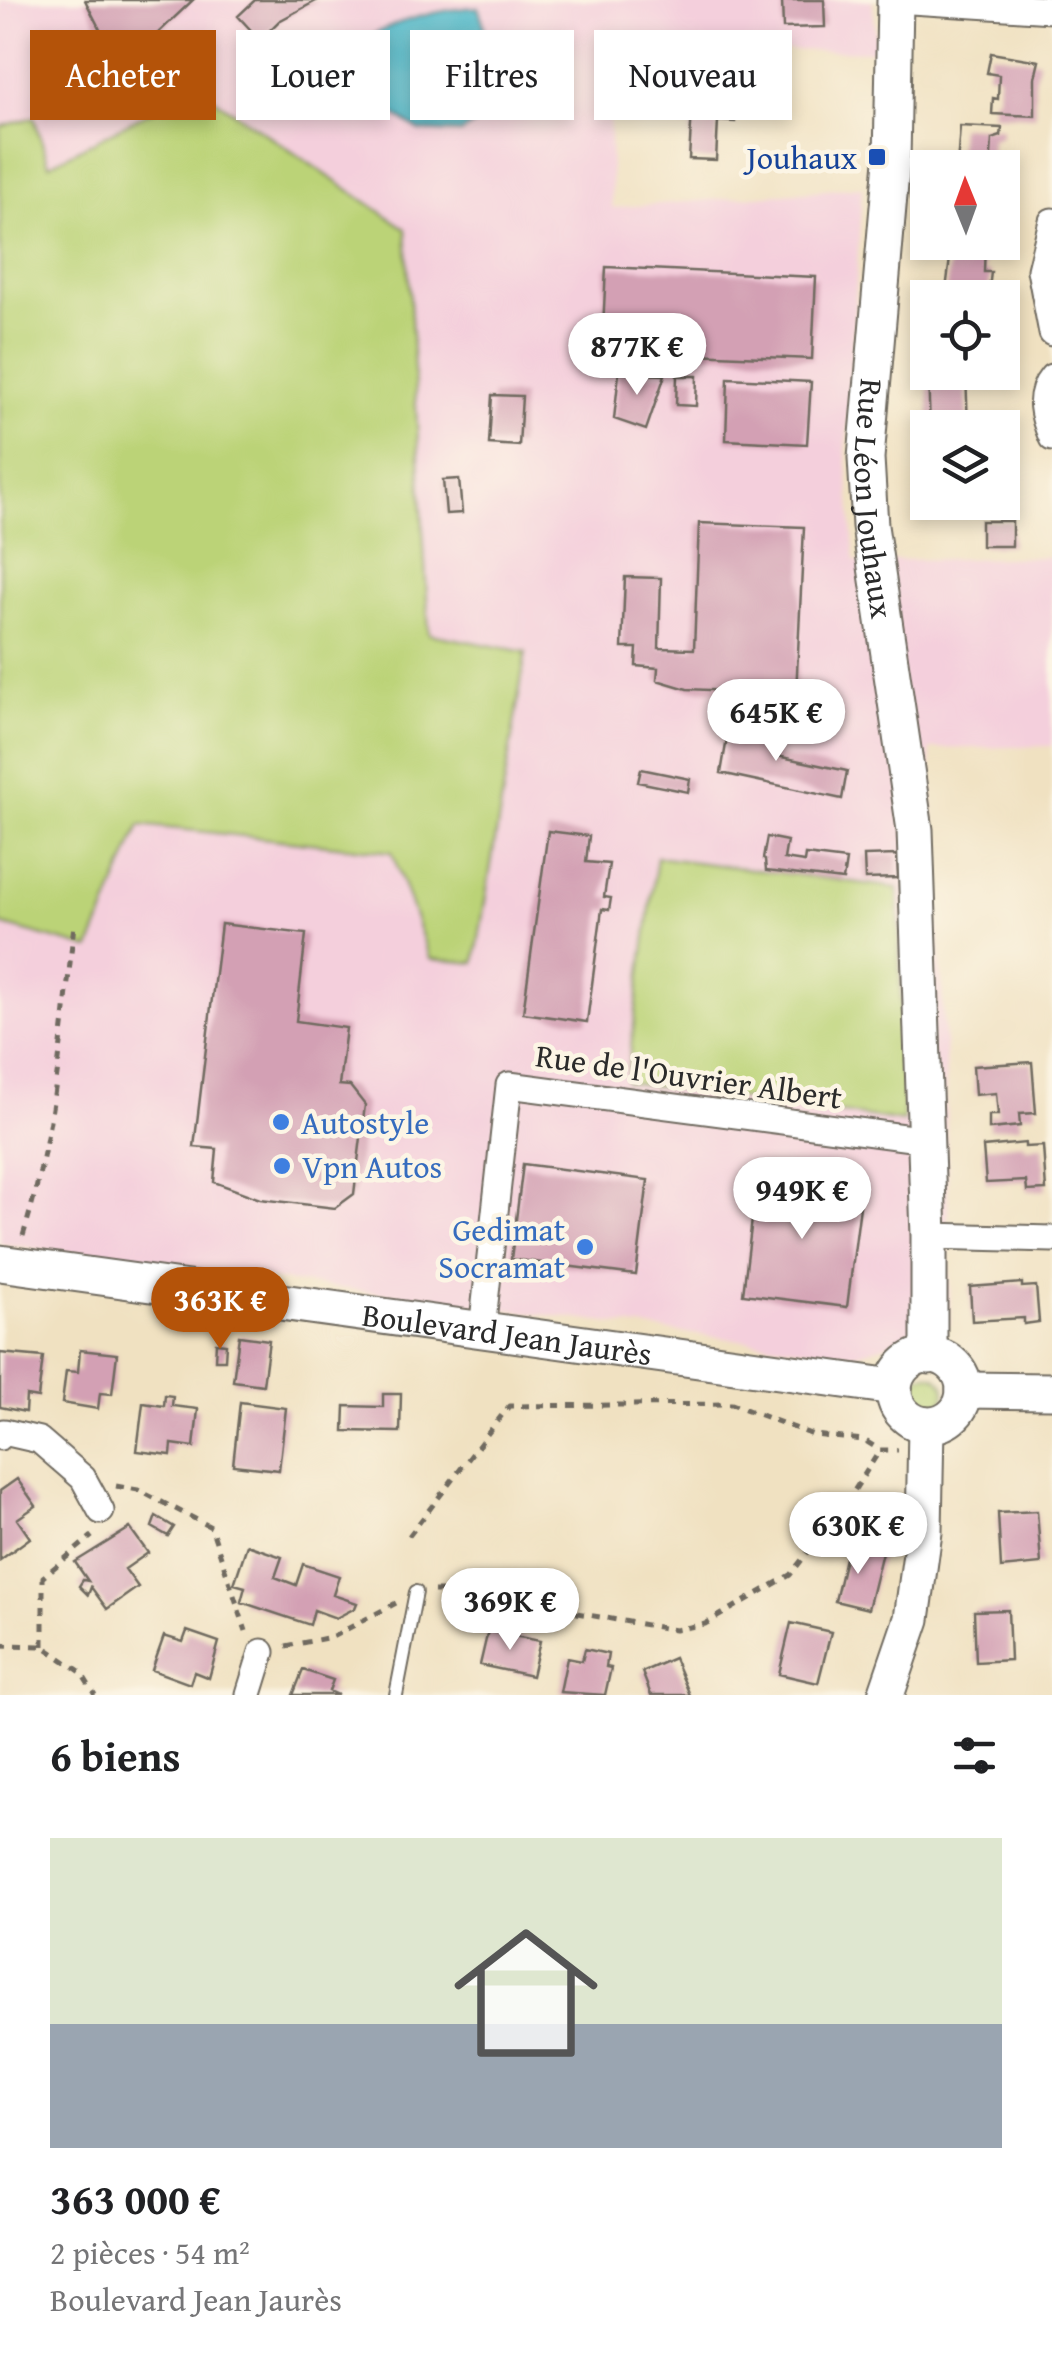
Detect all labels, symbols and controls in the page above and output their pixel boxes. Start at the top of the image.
chip: Acheter [30,30,216,120]
chip: Louer [236,30,390,120]
chip: Filtres [410,30,574,120]
chip: Nouveau [594,30,792,120]
place label: Jouhaux [743,134,858,181]
marker: Jouhaux [866,146,888,168]
north arrow [910,150,1020,260]
map controls [910,150,1020,520]
button: locate [910,280,1020,390]
pin: 877K € [556,313,718,398]
text: 877K € [590,322,684,369]
street label: Rue Léon Jouhaux [842,377,907,622]
button: layers [910,410,1020,520]
pin: 645K € [695,679,857,764]
text: 645K € [729,688,823,735]
street label: Rue de l'Ouvrier Albert [533,1031,845,1121]
place label: Autostyle [301,1099,429,1146]
marker: Autostyle [270,1111,292,1133]
place label: Vpn Autos [302,1143,442,1190]
marker: Vpn Autos [271,1155,293,1177]
pin: 949K € [721,1157,883,1242]
text: 949K € [755,1166,849,1213]
place label: Gedimat Socramat [438,1206,565,1290]
marker: Gedimat Socramat [574,1236,596,1258]
pin: 363K € [139,1267,301,1352]
text: 363K € [173,1276,267,1323]
street label: Boulevard Jean Jaurès [359,1290,655,1377]
pin: 630K € [777,1492,939,1577]
text: 630K € [811,1501,905,1548]
pin: 369K € [429,1568,591,1653]
text: 369K € [463,1577,557,1624]
text: 6 biens [50,1725,181,1786]
icon: filters [947,1728,1002,1783]
icon: home [436,1903,616,2083]
text: 363 000 € [50,2168,221,2229]
text: 2 pièces · 54 m² [50,2229,250,2276]
text: Boulevard Jean Jaurès [50,2276,342,2323]

